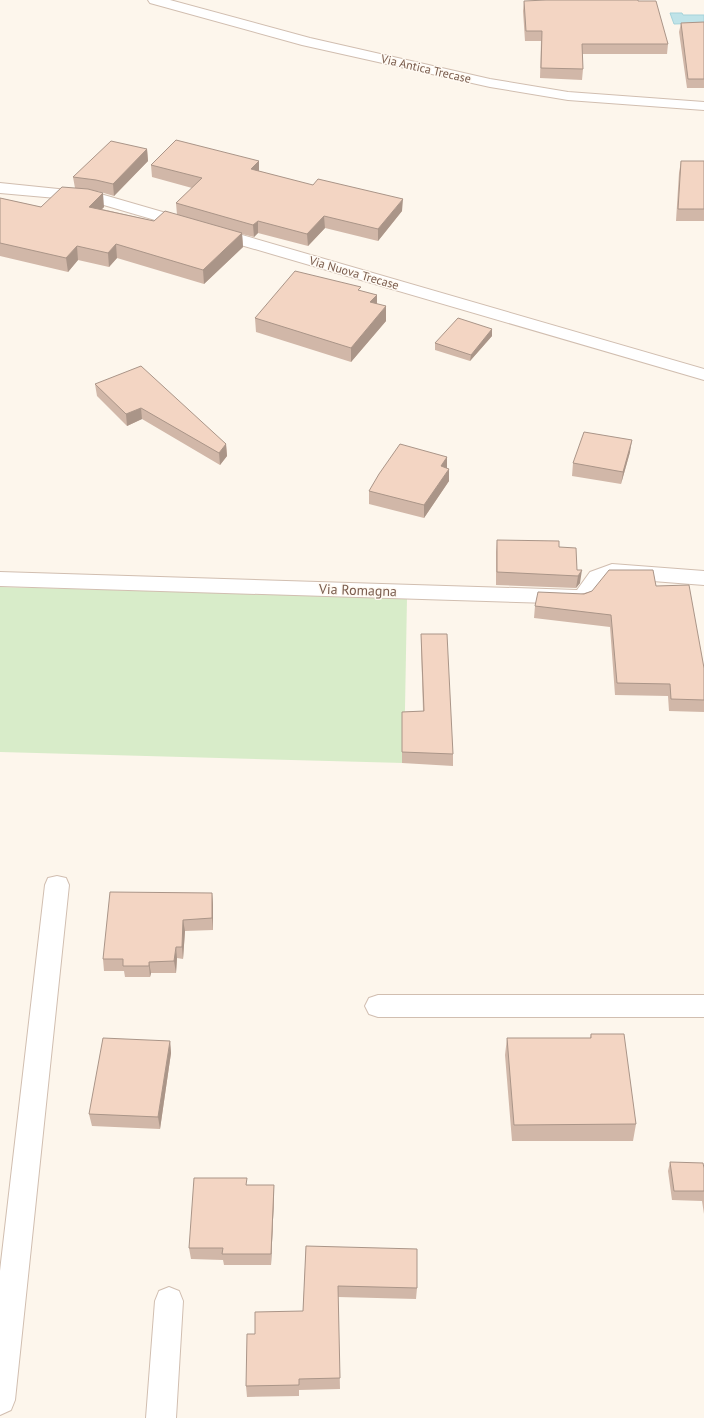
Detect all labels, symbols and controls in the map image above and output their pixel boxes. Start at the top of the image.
street label: Via Antica Trecase [379,51,473,86]
street label: Via Nuova Trecase [307,252,401,292]
street label: Via Romagna [318,580,397,600]

